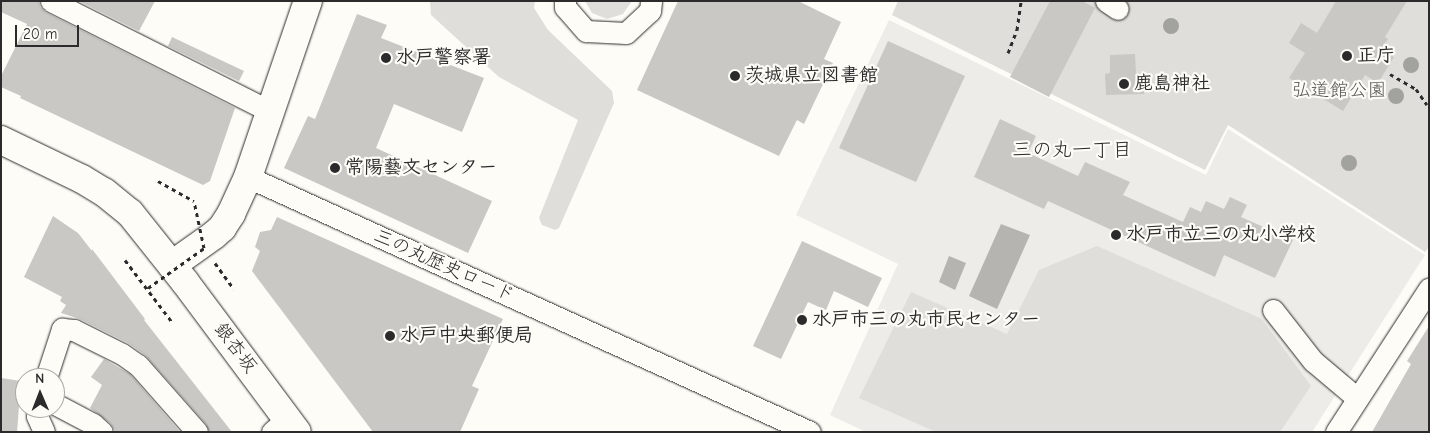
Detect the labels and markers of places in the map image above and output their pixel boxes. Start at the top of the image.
place label: 正庁 [1357,45,1395,67]
place label: 水戸警察署 [396,47,491,69]
marker: 正庁 [1341,50,1353,62]
marker: 水戸警察署 [380,52,392,64]
place label: 茨城県立図書館 [745,65,878,87]
marker: 茨城県立図書館 [729,70,741,82]
place label: 鹿島神社 [1134,73,1210,95]
marker: 鹿島神社 [1118,78,1130,90]
place label: 常陽藝文センター [345,157,497,179]
marker: 常陽藝文センター [329,162,341,174]
place label: 水戸市立三の丸小学校 [1126,224,1316,246]
marker: 水戸市立三の丸小学校 [1110,229,1122,241]
place label: 水戸市三の丸市民センター [812,309,1040,331]
marker: 水戸市三の丸市民センター [796,314,808,326]
place label: 水戸中央郵便局 [400,325,533,347]
marker: 水戸中央郵便局 [384,330,396,342]

